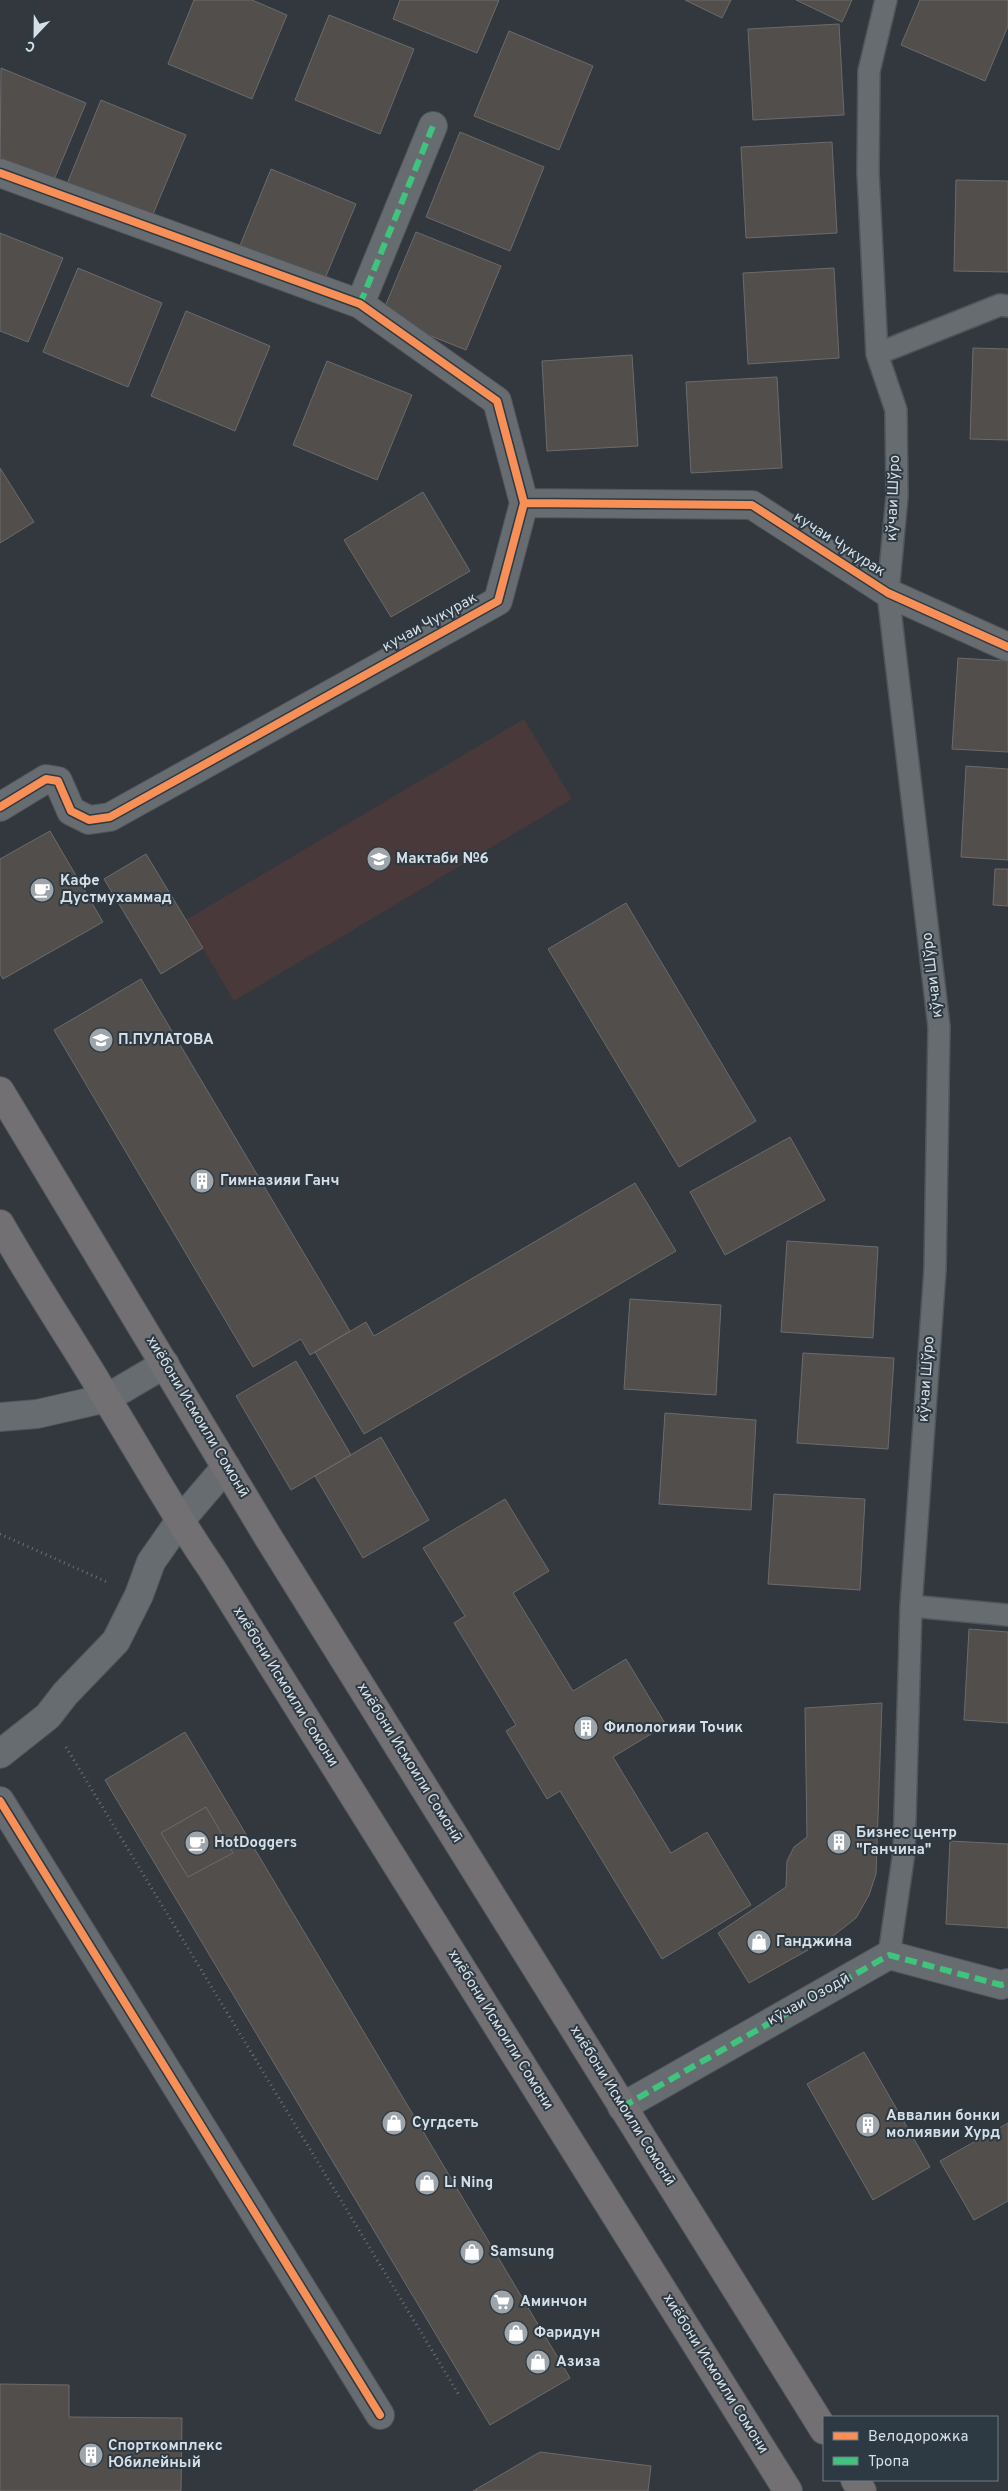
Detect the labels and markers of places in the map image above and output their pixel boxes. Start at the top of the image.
school or university icon: Мактаби №6 [366,846,392,872]
place label: Мактаби №6 [396,850,489,869]
place label: Кафе Дустмухаммад [60,872,172,908]
cafe icon: Кафе Дустмухаммад [29,877,55,903]
school or university icon: П.ПУЛАТОВА [88,1027,114,1053]
place label: П.ПУЛАТОВА [118,1031,214,1050]
building icon: Гимназияи Ганч [189,1168,215,1194]
place label: Гимназияи Ганч [220,1172,339,1191]
building icon: Филологияи Точик [573,1715,599,1741]
place label: Филологияи Точик [604,1719,743,1738]
place label: Бизнес центр "Ганчина" [856,1824,957,1860]
building icon: Бизнес центр "Ганчина" [826,1829,852,1855]
cafe icon: HotDoggers [184,1830,210,1856]
place label: HotDoggers [214,1834,297,1853]
shop icon: Ганджина [746,1929,772,1955]
place label: Ганджина [776,1933,852,1952]
place label: Аввалин бонки молиявии Хурд [886,2107,1000,2143]
shop icon: Сугдсеть [381,2110,407,2136]
building icon: Аввалин бонки молиявии Хурд [855,2112,881,2138]
place label: Сугдсеть [412,2114,479,2133]
shop icon: Li Ning [414,2170,440,2196]
place label: Li Ning [444,2174,493,2193]
shop icon: Samsung [459,2239,485,2265]
place label: Samsung [490,2243,555,2262]
supermarket icon: Аминчон [489,2289,515,2315]
place label: Аминчон [520,2293,587,2312]
shop icon: Фаридун [503,2320,529,2346]
place label: Фаридун [534,2324,600,2343]
shop icon: Азиза [525,2349,551,2375]
place label: Азиза [556,2353,600,2372]
place label: Спорткомплекс Юбилейный [108,2437,223,2473]
building icon: Спорткомплекс Юбилейный [78,2442,104,2468]

